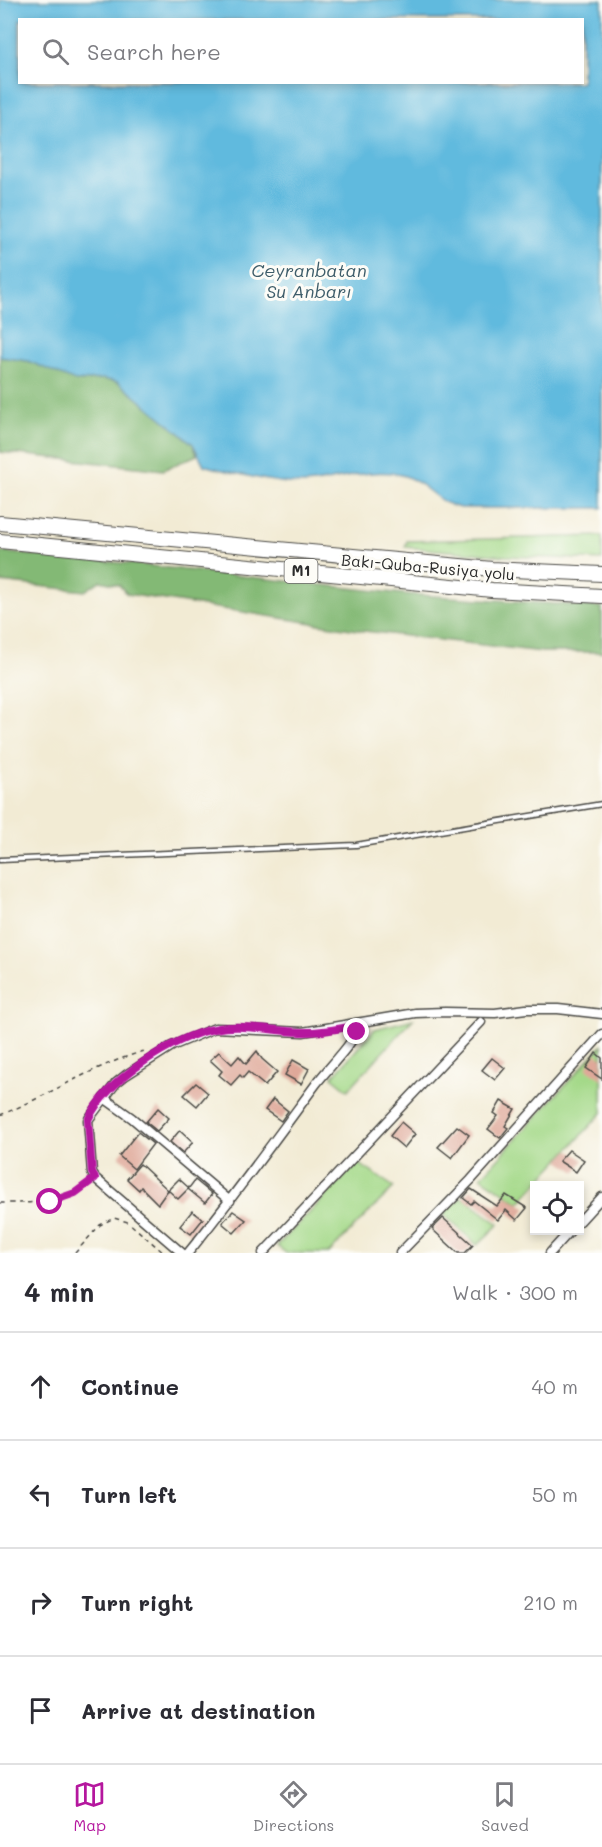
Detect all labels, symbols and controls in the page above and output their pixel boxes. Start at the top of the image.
search box [18,18,584,84]
icon: search [39,35,72,68]
text: Search here [87,37,221,66]
water label: Ceyranbatan Su Anbarı [251,258,367,303]
street label: Bakı-Quba-Rusiya yolu [340,548,516,585]
road number: M1 [284,559,318,583]
route end [343,1018,369,1044]
map controls [530,1181,584,1235]
button: locate [530,1181,584,1235]
route start [36,1188,62,1214]
text: 4 min [24,1275,94,1309]
text: Walk · 300 m [452,1279,578,1305]
icon: ahead [24,1370,57,1403]
text: Continue [81,1372,179,1401]
text: 40 m [532,1373,578,1399]
icon: left [24,1478,57,1511]
text: Turn left [81,1480,177,1509]
text: 50 m [532,1481,578,1507]
icon: right [24,1586,57,1619]
text: Turn right [81,1588,193,1617]
text: 210 m [523,1589,578,1615]
icon: arrive [24,1694,57,1727]
text: Arrive at destination [81,1696,316,1725]
tab: Map [73,1778,106,1835]
tab: Directions [253,1778,334,1835]
tab: Saved [481,1778,529,1835]

